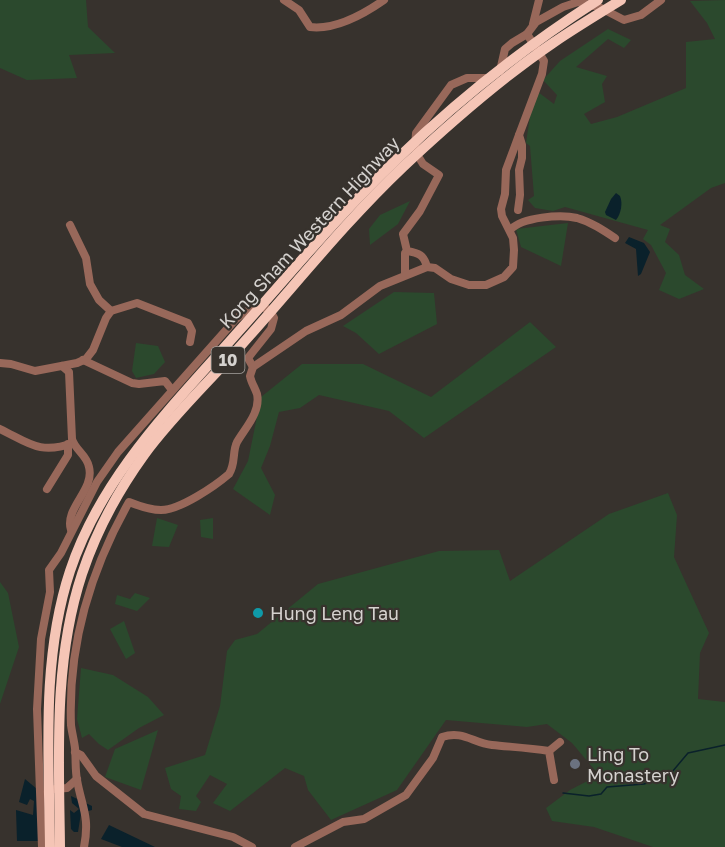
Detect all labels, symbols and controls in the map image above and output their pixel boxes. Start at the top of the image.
street label: Kong Sham Western Highway [214,132,404,332]
road number: 10 [212,347,244,373]
place label: Hung Leng Tau [270,602,399,624]
marker: Hung Leng Tau [251,606,265,620]
place label: Ling To Monastery [587,743,679,786]
marker: Ling To Monastery [568,757,582,771]

